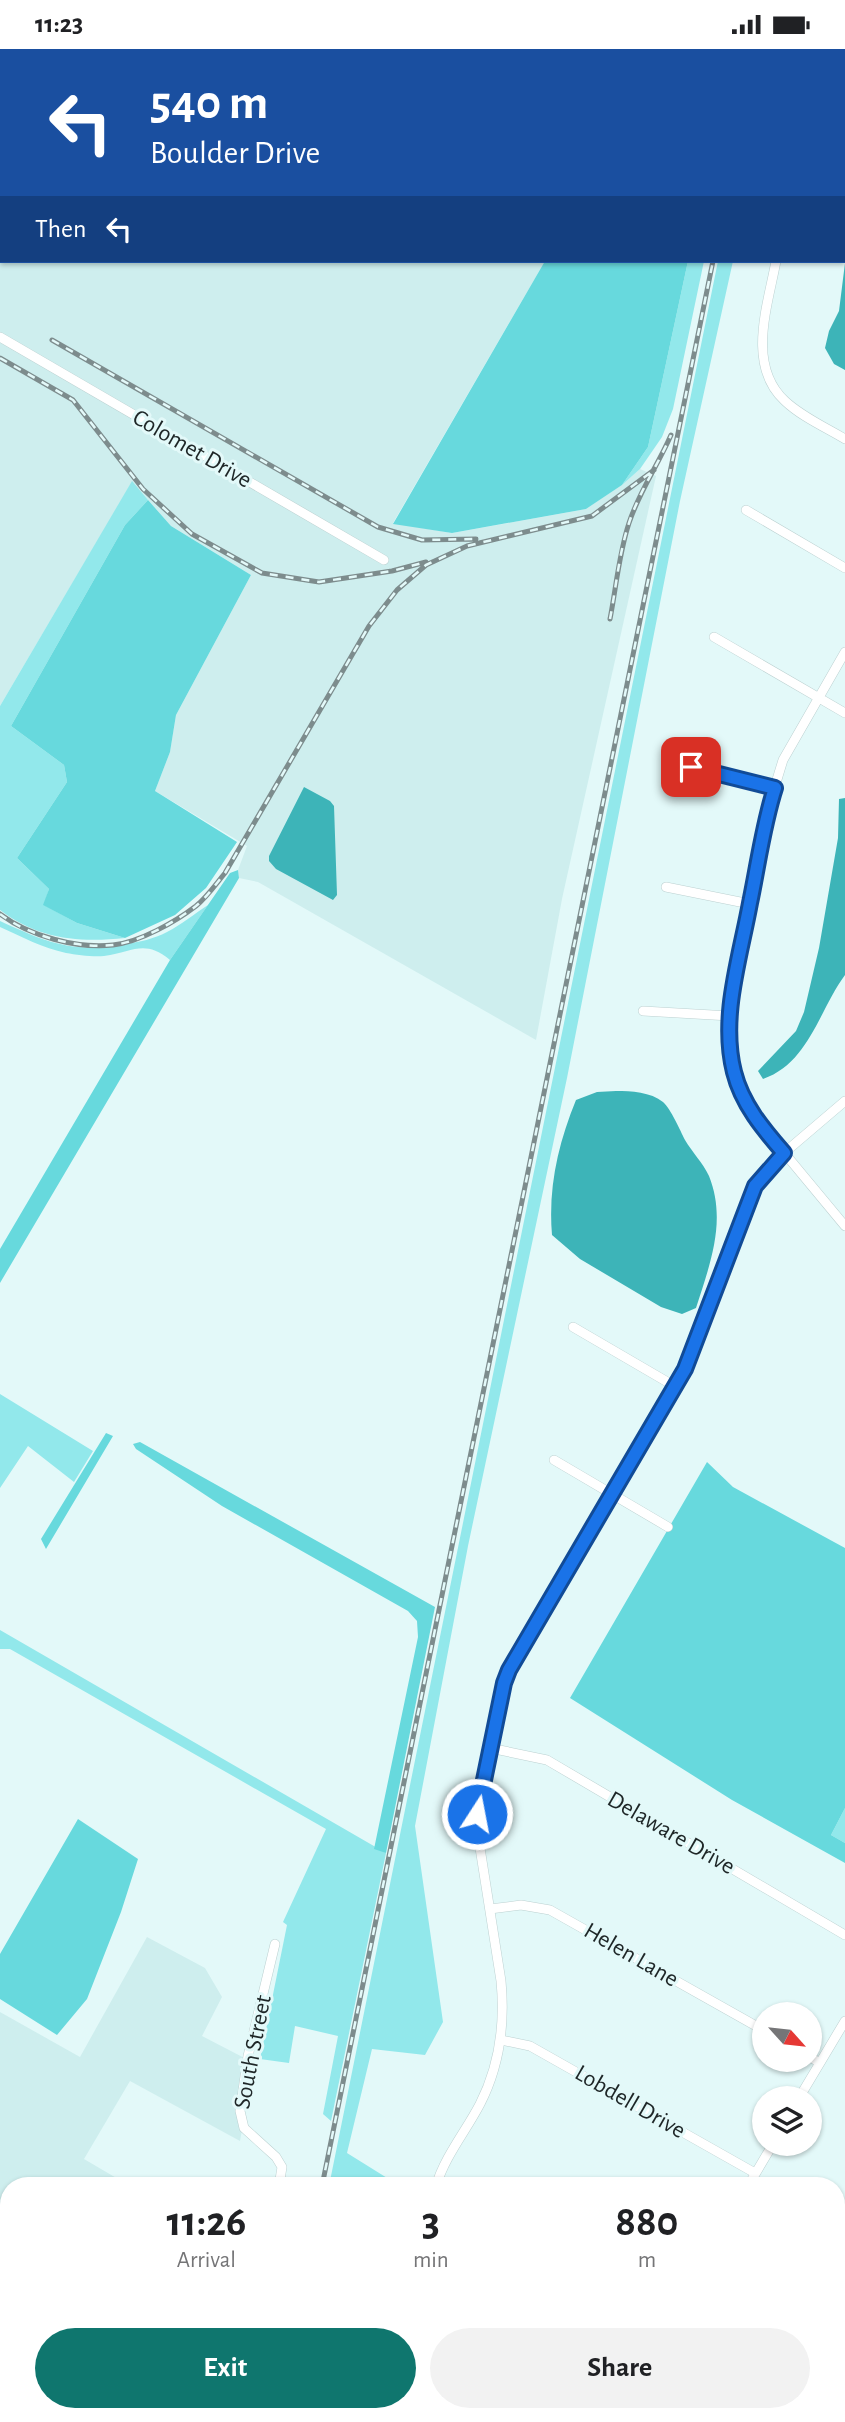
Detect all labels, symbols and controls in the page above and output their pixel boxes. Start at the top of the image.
text: 11:23 [35,11,83,37]
icon: left [35,77,126,168]
text: 540 m [150,79,268,128]
text: Boulder Drive [150,137,320,169]
icon: left [100,210,138,248]
text: Then [35,216,86,242]
street label: Colomet Drive [128,405,256,493]
pin [661,737,721,797]
icon: arrive [672,748,710,786]
position arrow [440,1777,514,1851]
street label: Delaware Drive [603,1787,739,1879]
street label: Helen Lane [580,1918,682,1992]
street label: South Street [230,1993,276,2111]
north arrow [752,2002,822,2072]
map controls [752,2002,822,2156]
street label: Lobdell Drive [571,2061,689,2143]
button: layers [752,2086,822,2156]
text: 11:26 [166,2201,246,2243]
text: 3 [422,2201,440,2243]
text: 880 [615,2201,678,2243]
text: Arrival [177,2249,236,2272]
text: min [413,2249,449,2272]
text: m [638,2249,656,2272]
button: Exit [35,2328,416,2408]
button: Share [430,2328,810,2408]

